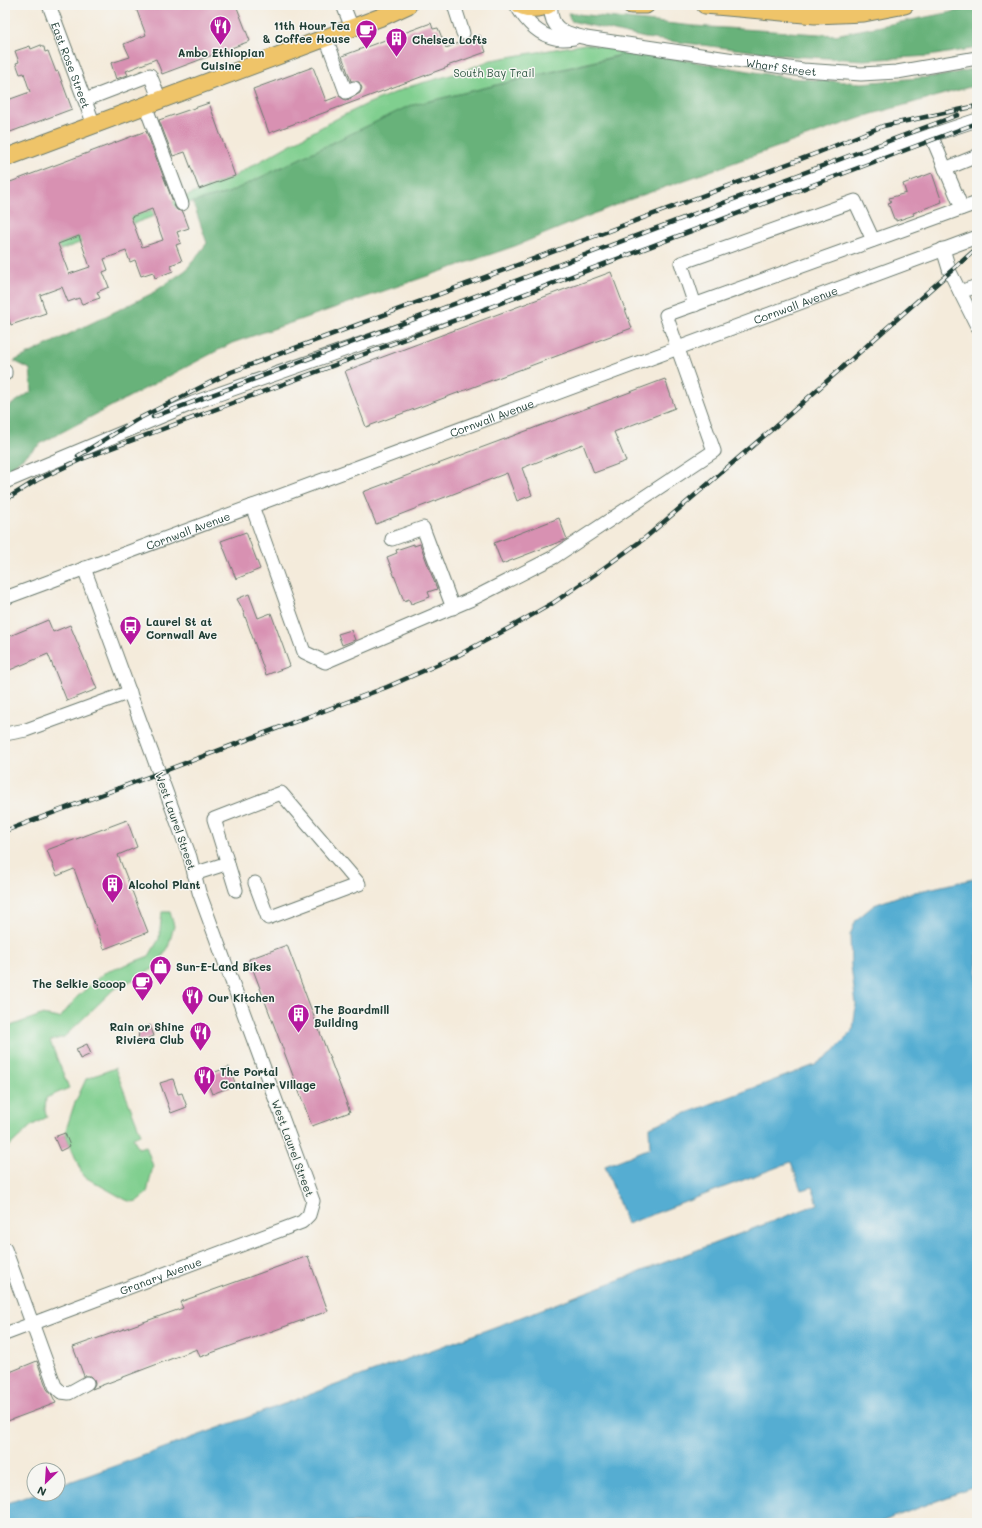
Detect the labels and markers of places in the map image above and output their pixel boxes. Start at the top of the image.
restaurant icon: Ambo Ethiopian Cuisine [208,13,234,46]
place label: 11th Hour Tea & Coffee House [263,18,350,46]
cafe icon: 11th Hour Tea & Coffee House [353,18,379,51]
building icon: Chelsea Lofts [384,26,410,59]
place label: Chelsea Lofts [412,32,488,47]
place label: Ambo Ethiopian Cuisine [178,45,264,73]
bus stop icon: Laurel St at Cornwall Ave [118,614,144,647]
place label: Laurel St at Cornwall Ave [146,614,218,642]
building icon: Alcohol Plant [99,871,125,904]
place label: Alcohol Plant [128,877,200,892]
shop icon: Sun-E-Land Bikes [147,953,173,986]
place label: Sun-E-Land Bikes [176,959,272,974]
cafe icon: The Selkie Scoop [129,970,155,1003]
place label: The Selkie Scoop [32,976,126,991]
restaurant icon: Our Kitchen [180,984,206,1017]
place label: Our Kitchen [208,990,275,1005]
building icon: The Boardmill Building [286,1002,312,1035]
place label: The Boardmill Building [314,1002,389,1030]
place label: Rain or Shine Riviera Club [109,1019,184,1047]
restaurant icon: Rain or Shine Riviera Club [187,1019,213,1052]
restaurant icon: The Portal Container Village [191,1064,217,1097]
place label: The Portal Container Village [220,1064,316,1092]

